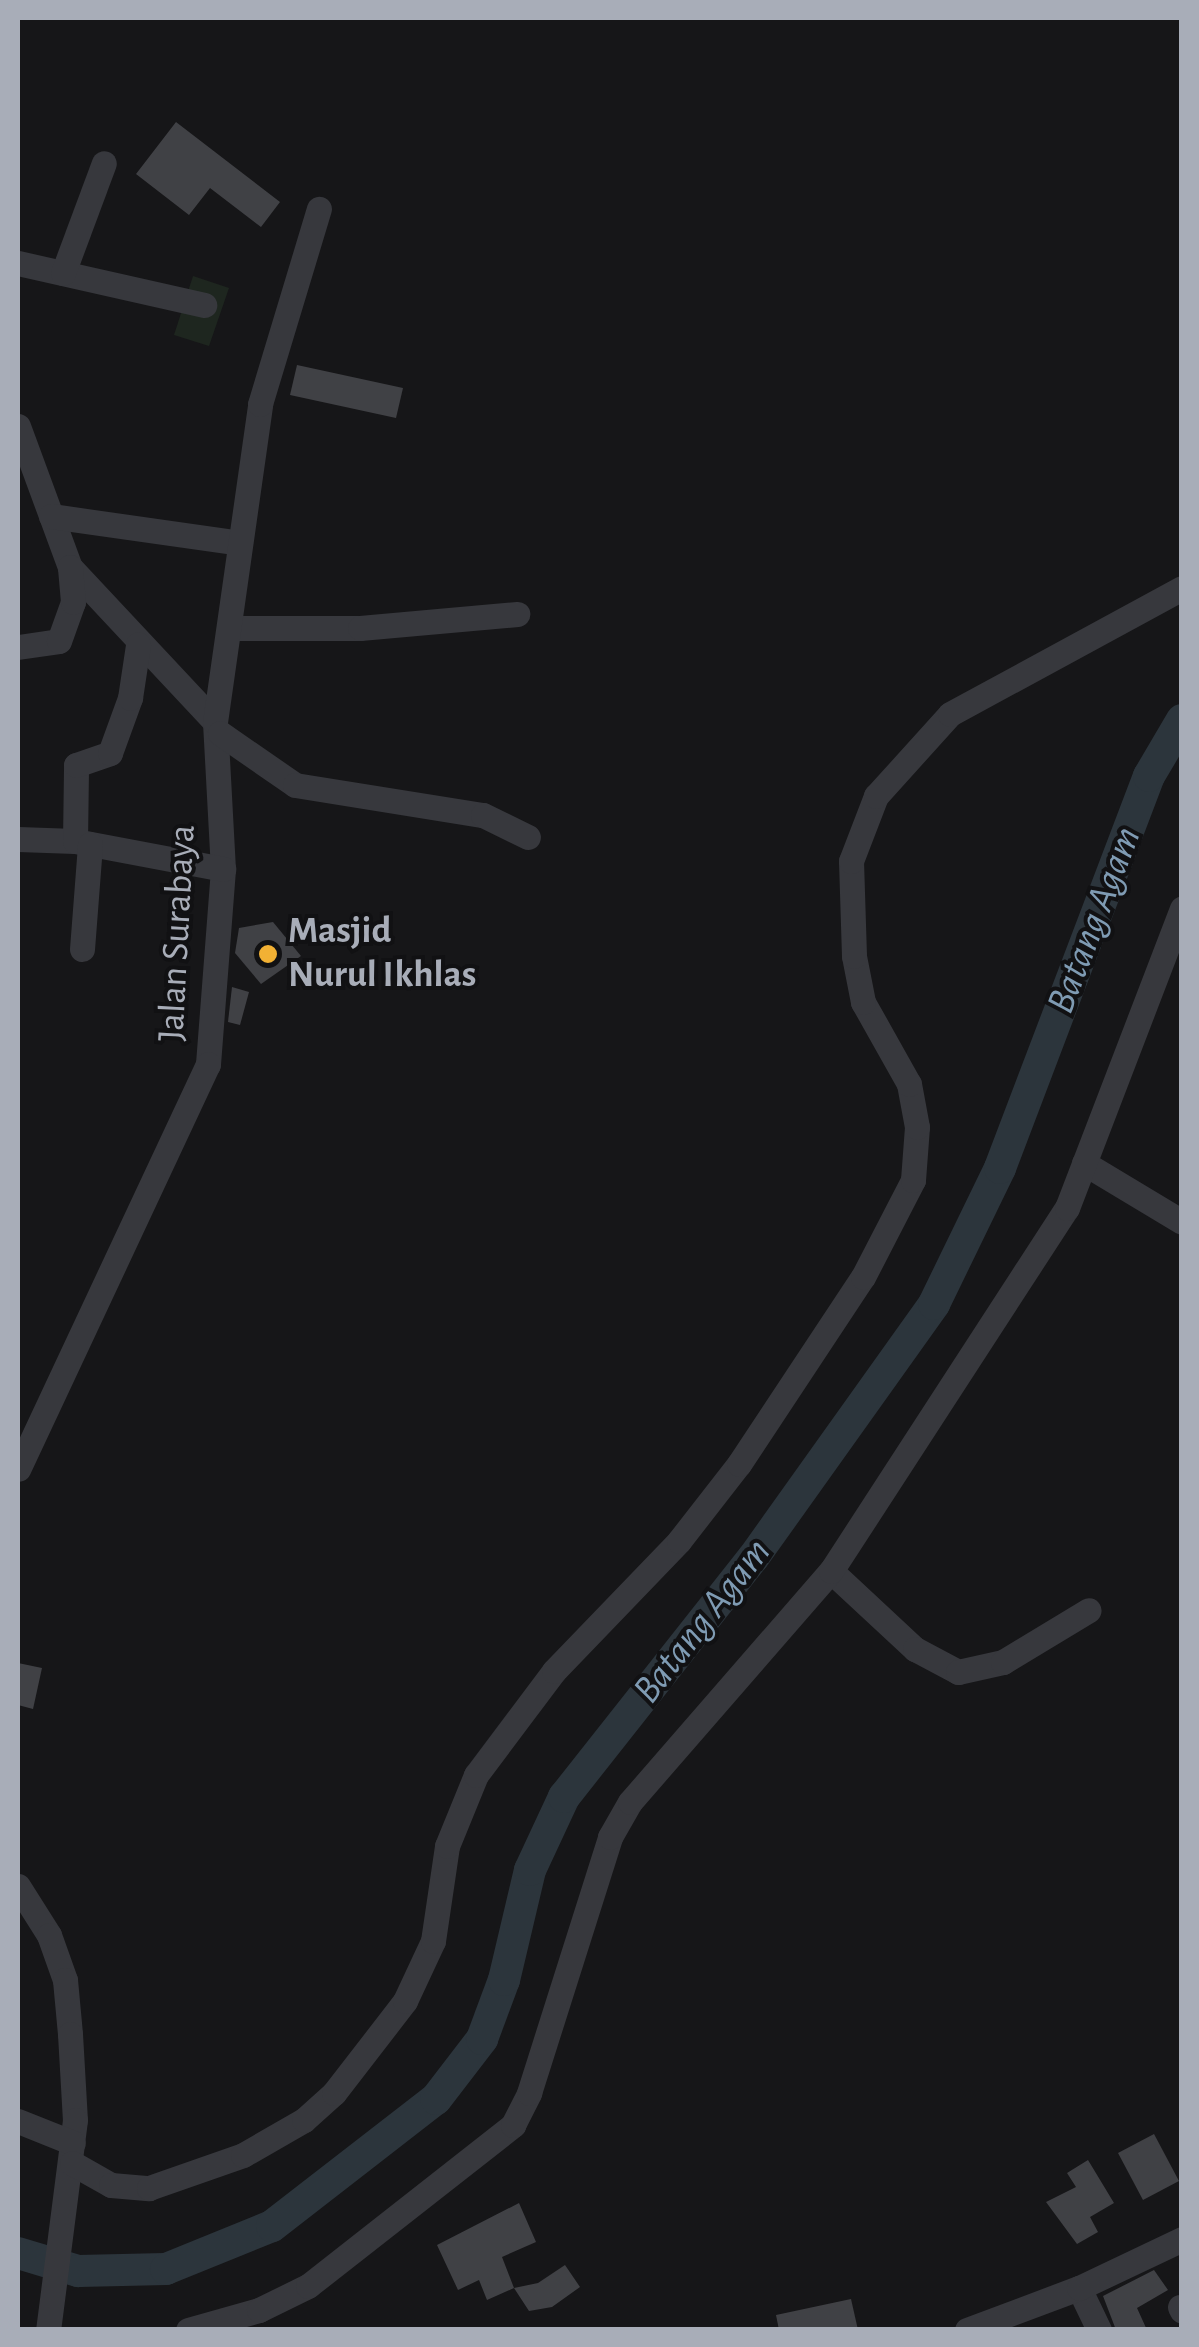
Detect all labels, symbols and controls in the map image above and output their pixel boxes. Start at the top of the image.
water label: Batang Agam [1037,820,1151,1020]
street label: Jalan Surabaya [150,823,206,1043]
place label: Masjid Nurul Ikhlas [288,909,476,998]
marker: Masjid Nurul Ikhlas [257,943,279,965]
water label: Batang Agam [623,1529,781,1713]

